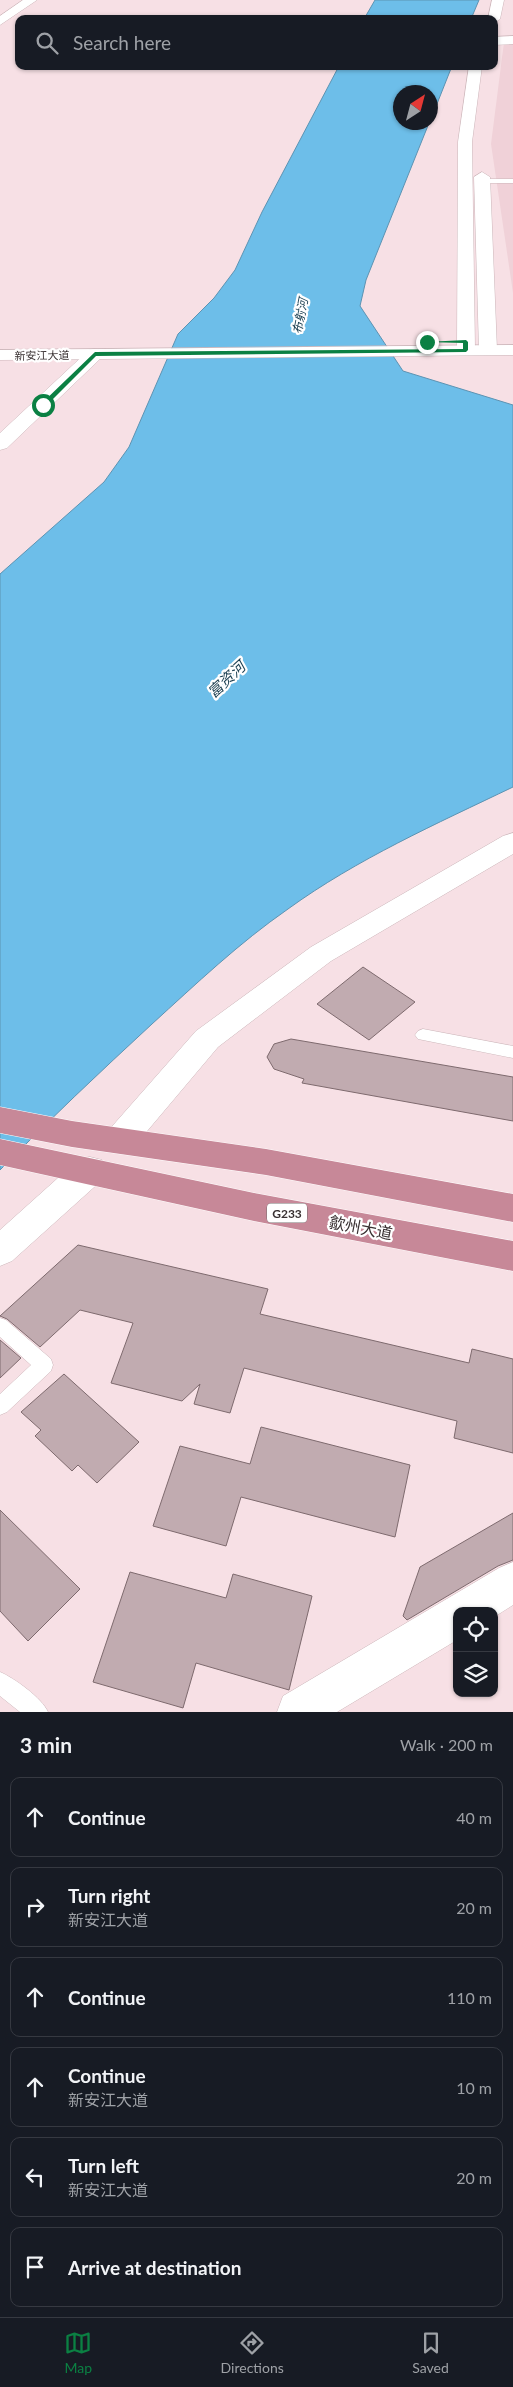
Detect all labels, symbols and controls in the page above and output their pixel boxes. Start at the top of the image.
search box [15,15,498,70]
icon: search [33,29,61,57]
text: Search here [73,31,171,54]
north arrow [393,85,438,130]
water label: 布射河 [289,295,311,335]
route end [416,331,439,354]
street label: 新安江大道 [14,348,70,362]
route start [32,394,55,417]
water label: 富资河 [203,655,251,701]
road number: G233 [267,1204,307,1222]
street label: 歙州大道 [328,1212,394,1242]
map controls [453,1607,498,1697]
button: locate [453,1607,498,1652]
button: layers [453,1652,498,1697]
text: 3 min [20,1732,72,1757]
text: Walk · 200 m [400,1735,493,1754]
icon: ahead [21,1803,49,1831]
text: Continue [68,1806,146,1829]
text: 40 m [456,1808,492,1827]
text: Turn right [68,1884,150,1907]
icon: right [21,1893,49,1921]
text: 20 m [456,1898,492,1917]
text: 新安江大道 [68,1910,148,1929]
icon: ahead [21,1983,49,2011]
text: Continue [68,1986,146,2009]
text: 110 m [447,1988,492,2007]
text: Continue [68,2064,146,2087]
icon: ahead [21,2073,49,2101]
text: 10 m [456,2078,492,2097]
text: 新安江大道 [68,2090,148,2109]
text: Turn left [68,2154,139,2177]
icon: left [21,2163,49,2191]
text: 20 m [456,2168,492,2187]
text: 新安江大道 [68,2180,148,2199]
icon: arrive [21,2253,49,2281]
text: Arrive at destination [68,2256,241,2279]
tab: Map [64,2329,92,2376]
tab: Directions [221,2329,284,2376]
tab: Saved [412,2329,449,2376]

